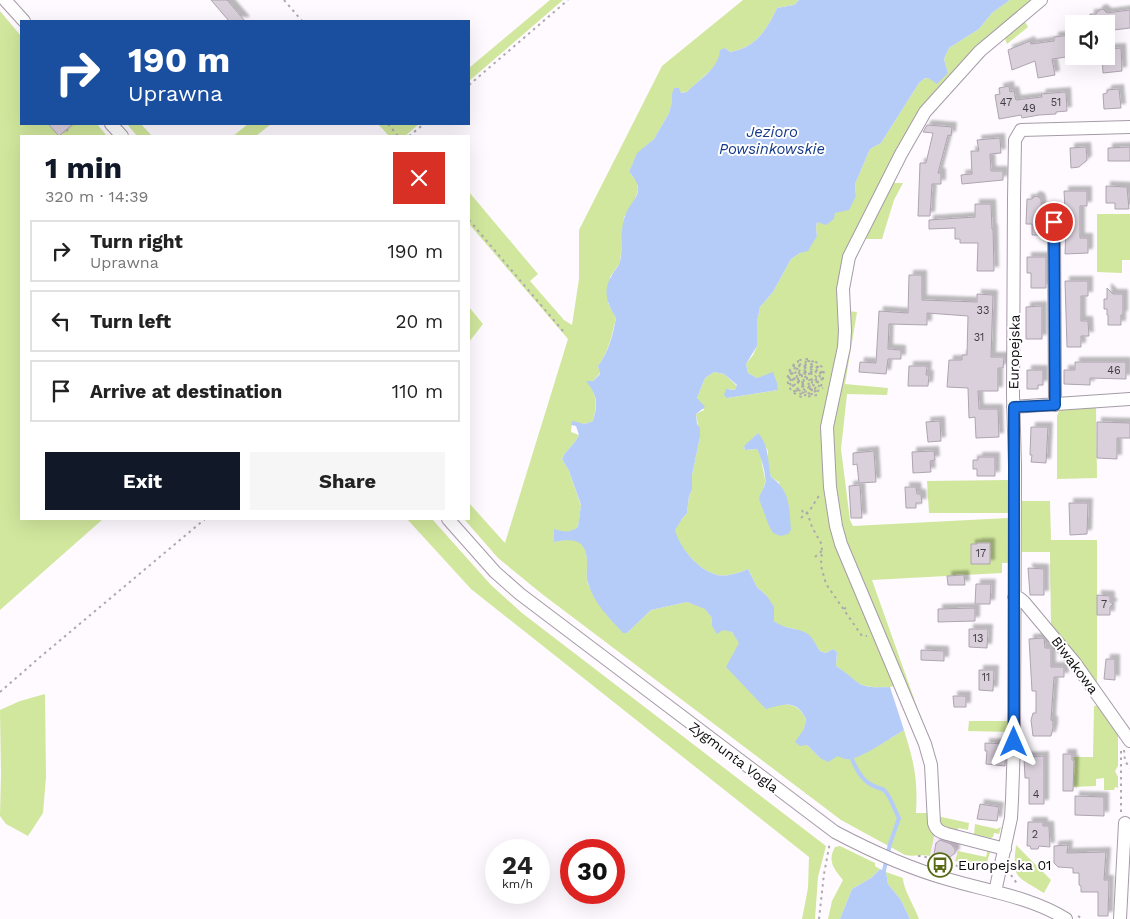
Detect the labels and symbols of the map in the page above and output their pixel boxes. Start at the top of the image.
house number: 47 [1000,96,1012,109]
house number: 51 [1051,96,1061,109]
house number: 49 [1022,102,1036,115]
water label: Jezioro Powsinkowskie [719,123,825,158]
pin [1033,201,1075,243]
house number: 33 [977,304,989,317]
street label: Europejska [1005,314,1023,390]
house number: 31 [974,331,984,344]
house number: 46 [1107,364,1121,377]
house number: 17 [976,547,986,560]
house number: 7 [1101,598,1107,611]
house number: 13 [973,632,983,645]
street label: Biwakowa [1048,633,1102,697]
house number: 11 [982,671,990,684]
position arrow [987,715,1039,767]
street label: Zygmunta Vogla [686,718,782,796]
house number: 4 [1033,788,1040,801]
house number: 2 [1032,828,1038,841]
speed limit sign: 30 [560,839,625,904]
bus stop icon: Europejska 01 [927,852,953,878]
place label: Europejska 01 [958,857,1052,873]

